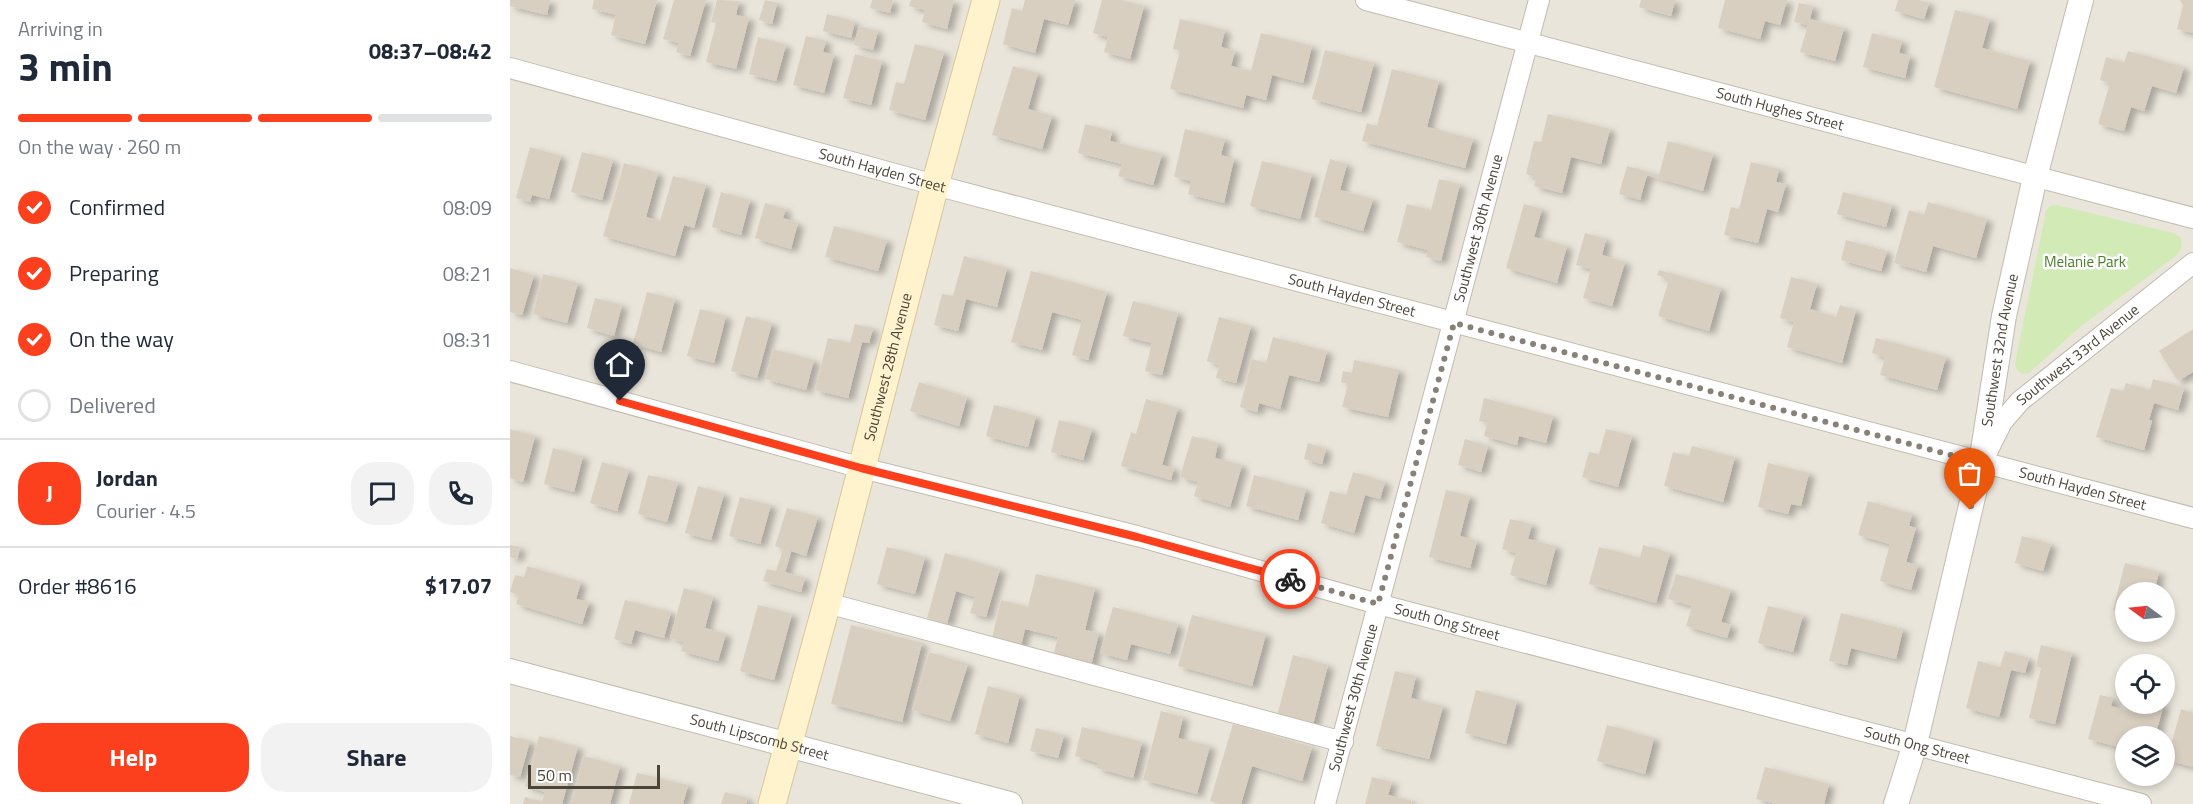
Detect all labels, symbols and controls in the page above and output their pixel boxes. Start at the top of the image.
text: Arriving in [18,13,103,44]
text: 08:37–08:42 [369,34,492,68]
text: 3 min [18,37,113,96]
street label: South Hughes Street [1714,81,1847,137]
text: On the way · 260 m [18,131,181,162]
street label: South Hayden Street [816,142,949,199]
street label: Southwest 30th Avenue [1447,151,1509,304]
text: Confirmed [69,190,165,224]
icon: check [18,191,51,224]
text: 08:09 [443,192,492,223]
park label: Melanie Park [2044,250,2126,273]
text: Preparing [69,256,159,290]
icon: check [18,257,51,290]
text: 08:21 [443,258,492,289]
street label: South Hayden Street [1286,267,1419,323]
street label: Southwest 32nd Avenue [1975,271,2024,428]
street label: Southwest 28th Avenue [857,290,918,444]
street label: Southwest 33rd Avenue [2011,298,2144,411]
text: On the way [69,322,174,356]
icon: check [18,323,51,356]
text: 08:31 [443,324,492,355]
pin [594,339,645,401]
icon: home [603,348,636,381]
text: Delivered [69,388,156,422]
pin [1944,448,1995,510]
icon: bag [1953,457,1986,490]
street label: South Hayden Street [2017,460,2150,516]
text: Jordan [96,461,158,495]
button: chat [351,462,414,525]
button: phone [429,462,492,525]
text: J [46,476,53,510]
text: Courier · 4.5 [96,495,196,526]
courier [1260,549,1320,609]
icon: bike [1274,563,1307,596]
text: Order #8616 [18,569,137,603]
text: $17.07 [425,569,492,603]
north arrow [2115,582,2175,642]
map controls [2115,582,2175,786]
street label: South Ong Street [1392,597,1503,647]
street label: Southwest 30th Avenue [1322,621,1383,774]
button: locate [2115,654,2175,714]
street label: South Lipscomb Street [687,707,832,767]
street label: South Ong Street [1862,720,1973,770]
button: Help [18,723,249,792]
button: Share [261,723,492,792]
button: layers [2115,726,2175,786]
scale bar [528,762,660,790]
text: 50 m [537,763,572,787]

